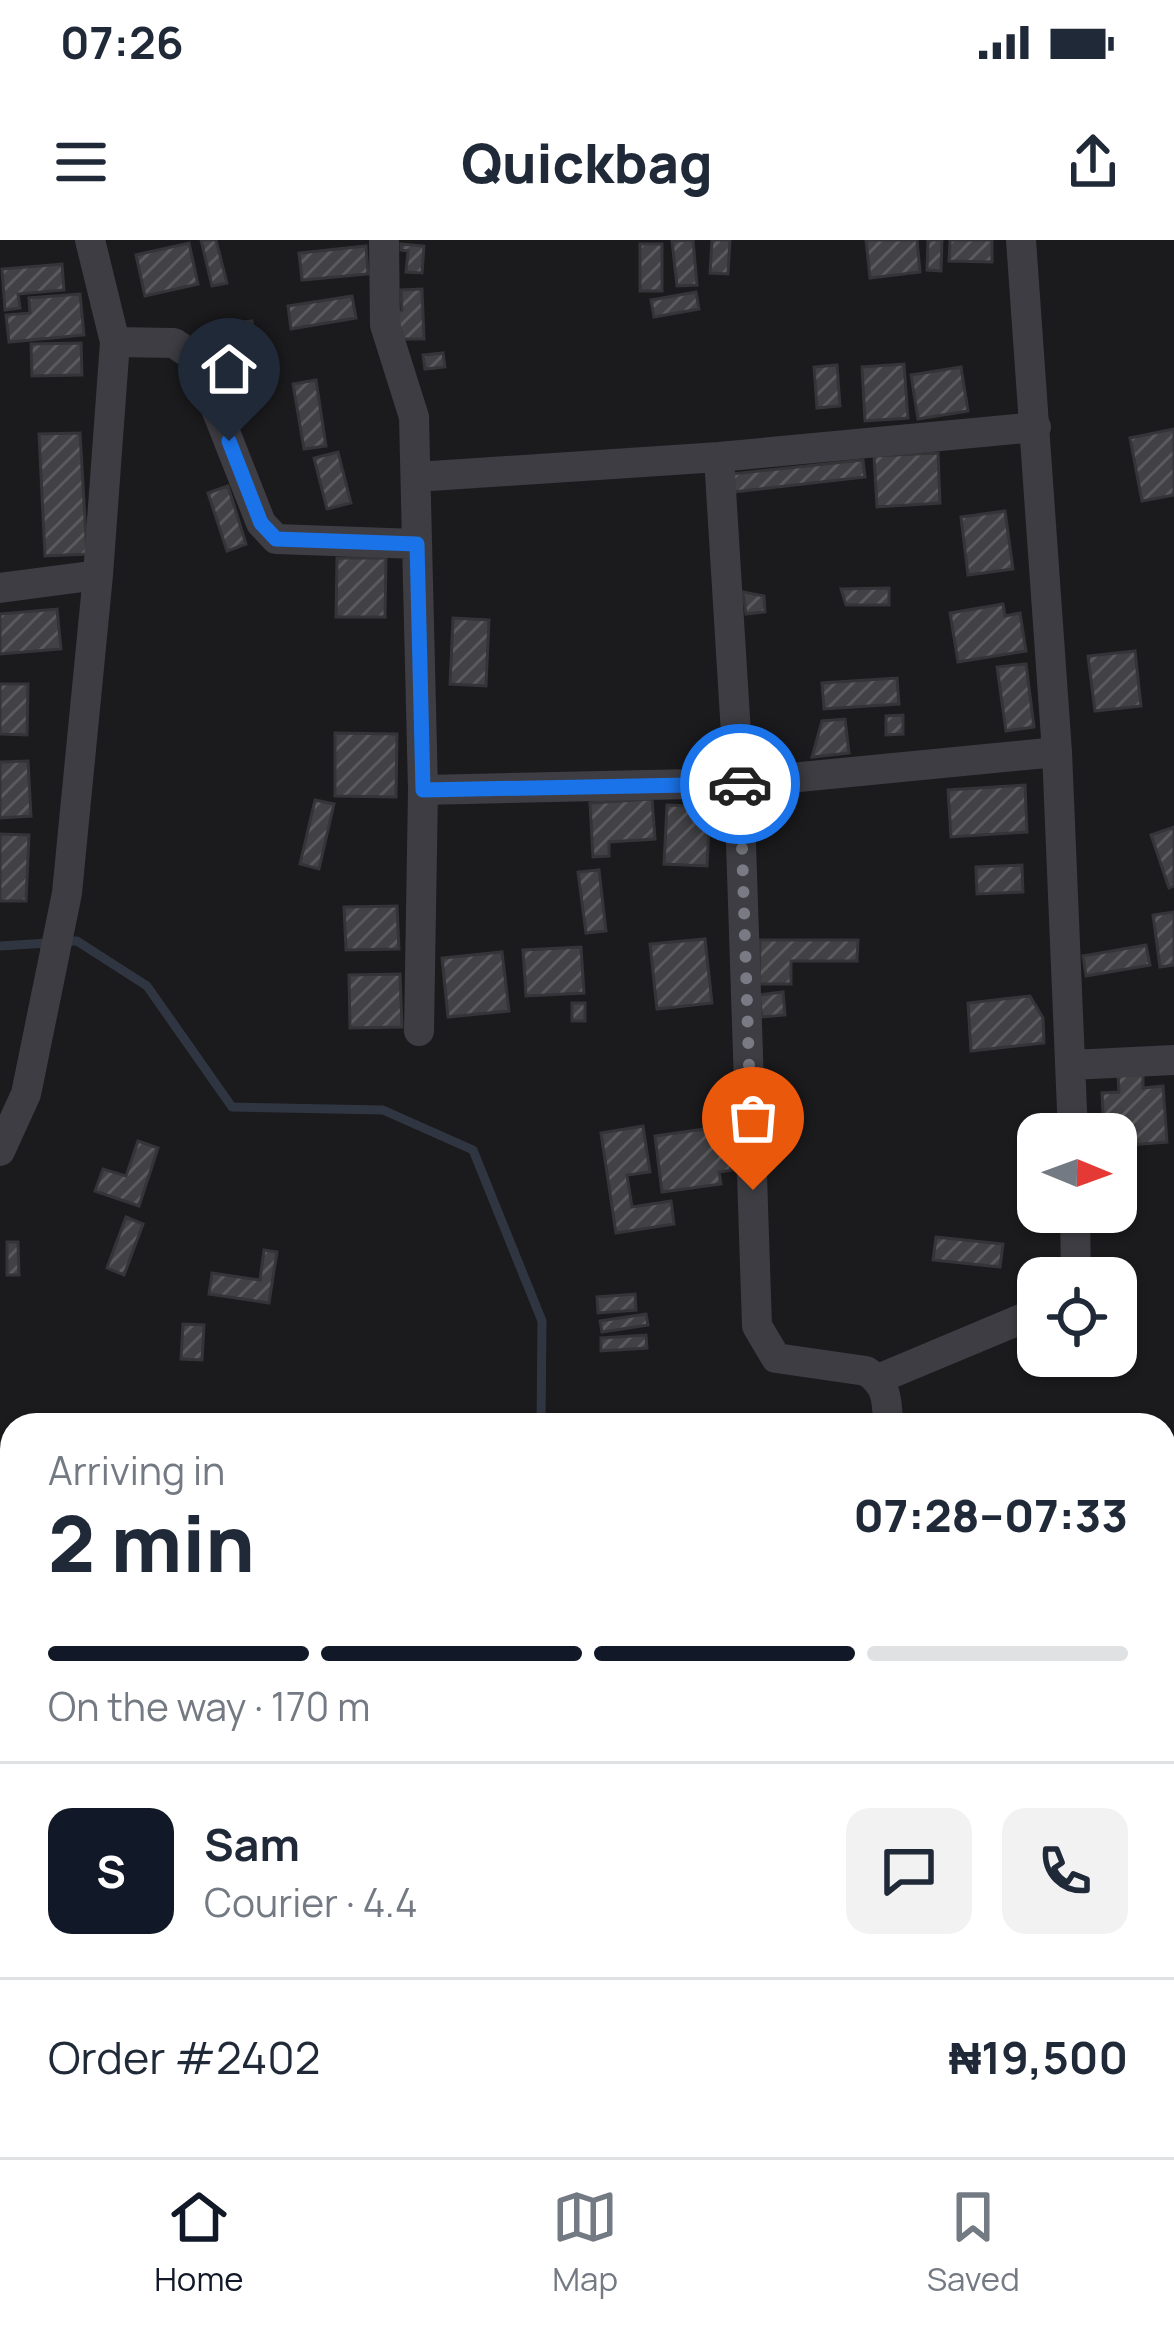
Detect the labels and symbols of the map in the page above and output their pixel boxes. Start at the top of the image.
pin [178,318,280,441]
courier [680,724,800,844]
pin [702,1067,804,1190]
north arrow [1017,1113,1137,1233]

